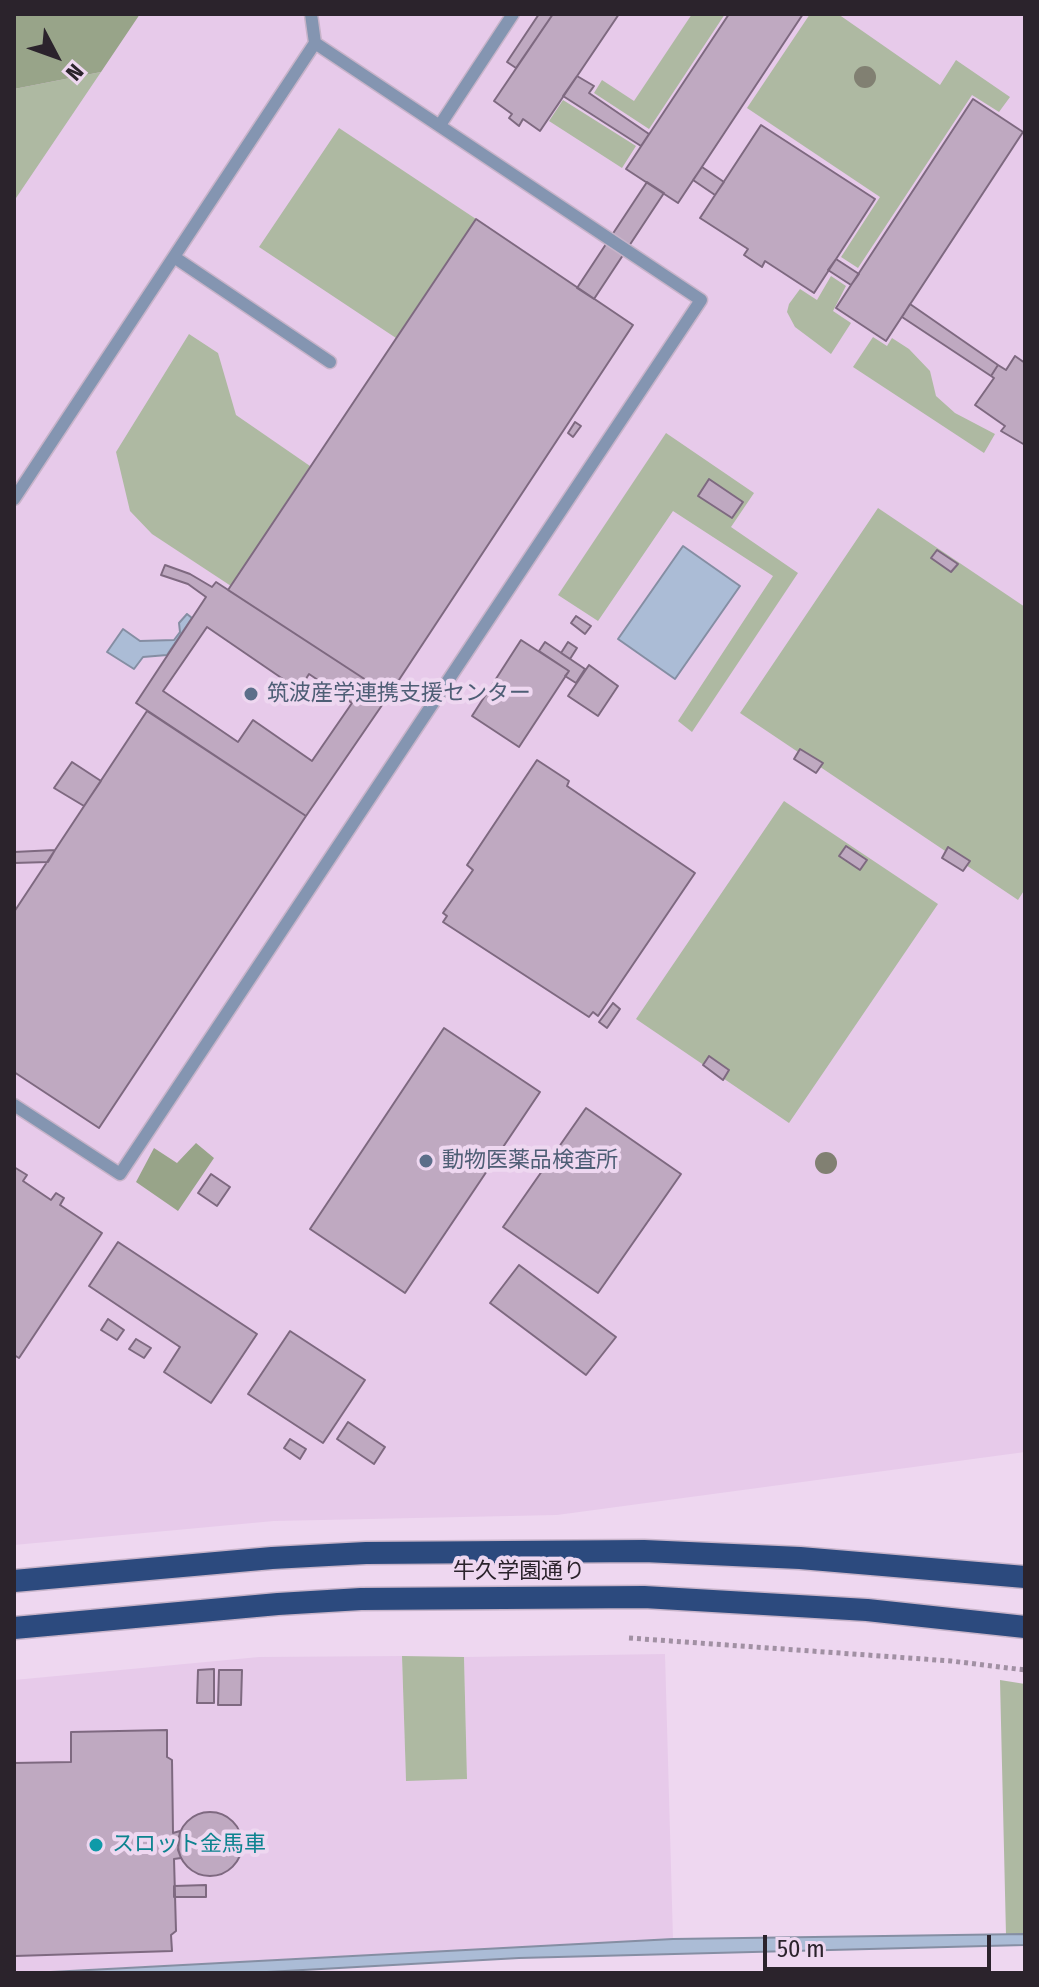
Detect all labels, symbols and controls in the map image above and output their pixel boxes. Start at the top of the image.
north arrow [16,16,96,96]
text: N [60,58,89,86]
place label: 筑波産学連携支援センター [267,681,531,707]
marker: 筑波産学連携支援センター [242,685,260,703]
place label: 動物医薬品検査所 [442,1148,618,1174]
marker: 動物医薬品検査所 [417,1152,435,1170]
street label: 牛久学園通り [453,1559,585,1585]
place label: スロット金馬車 [112,1832,266,1858]
marker: スロット金馬車 [87,1836,105,1854]
scale bar [767,1919,995,1969]
text: 50 m [777,1935,825,1963]

